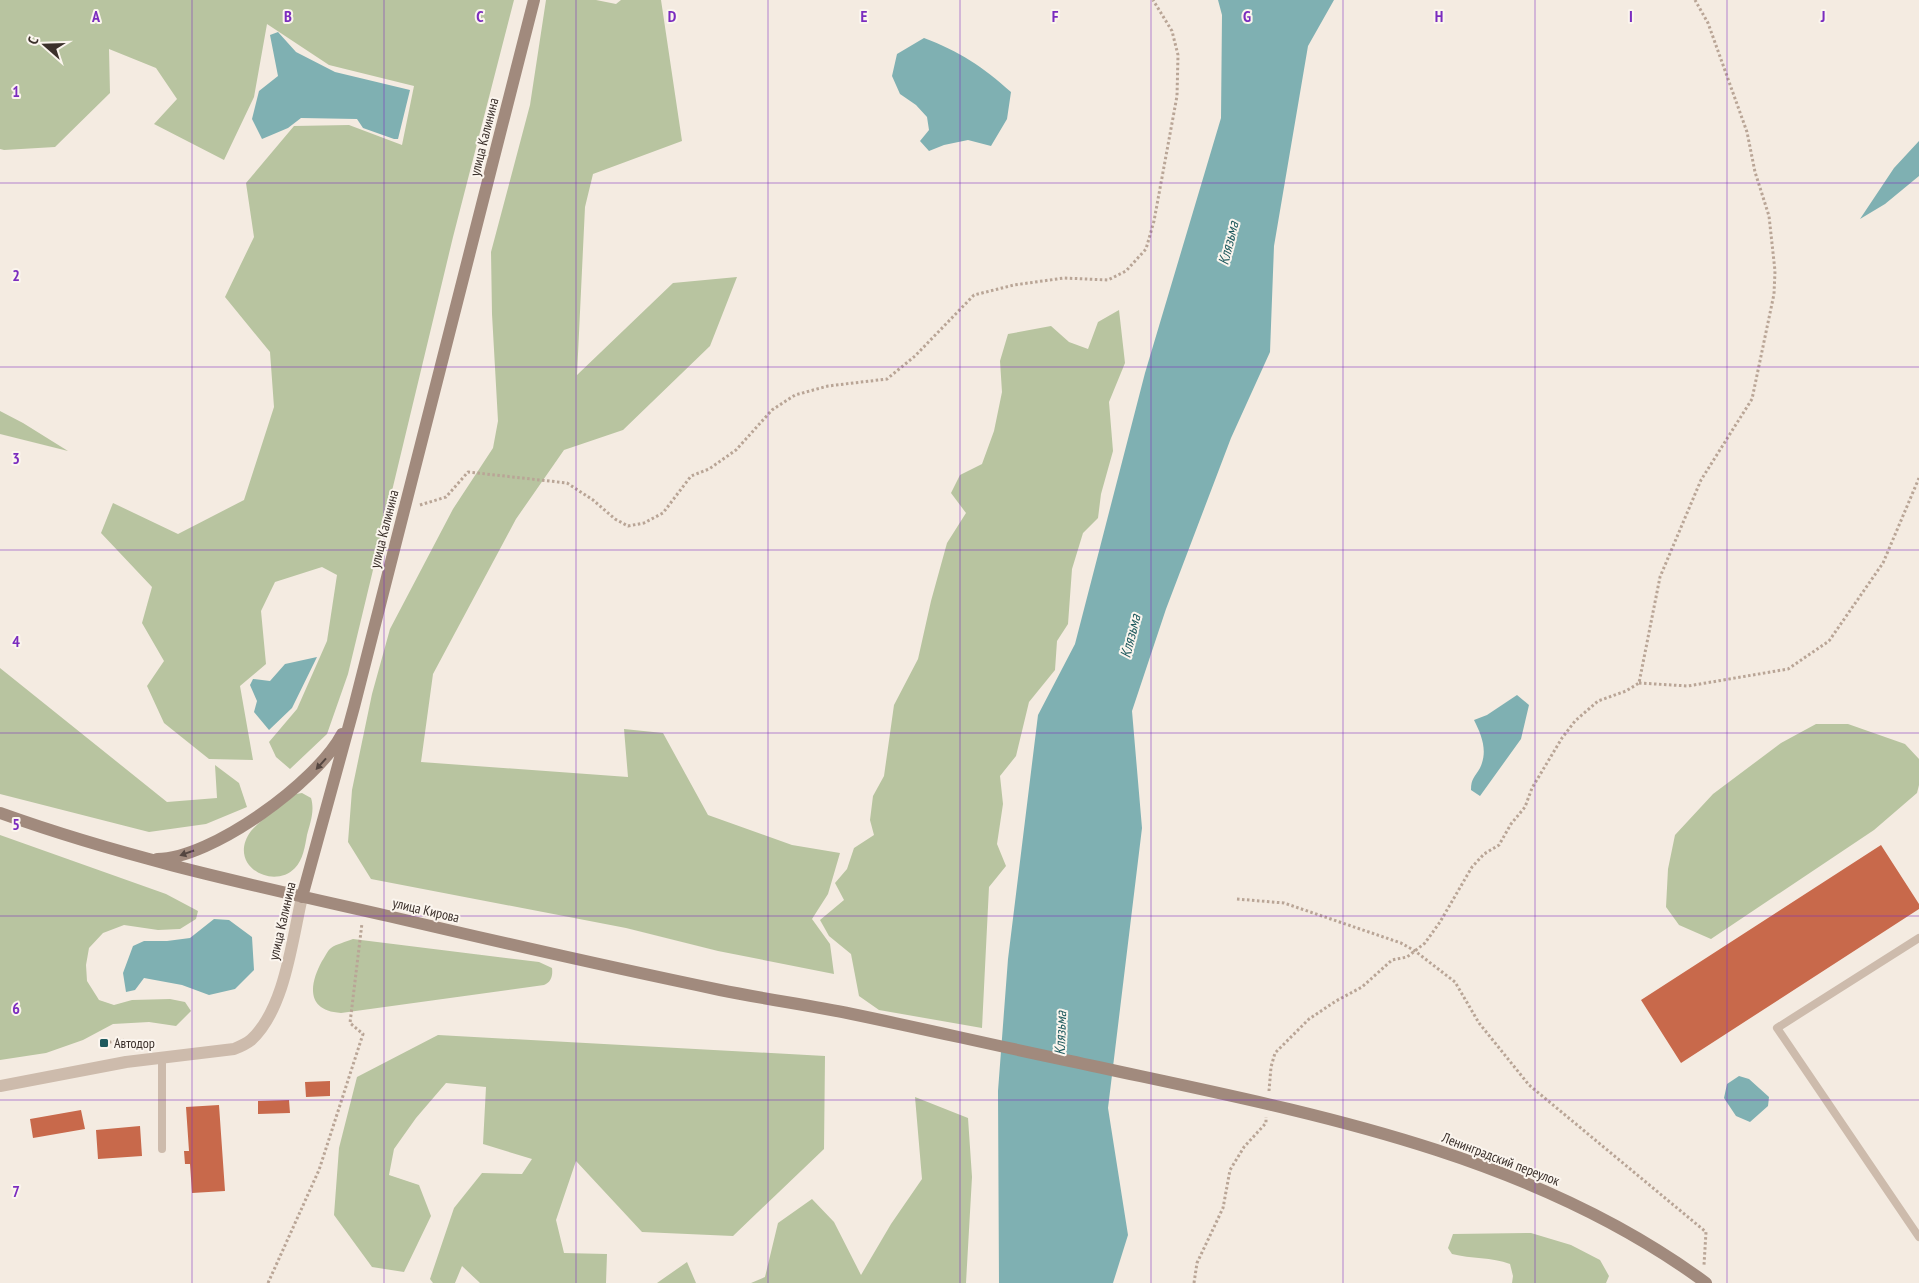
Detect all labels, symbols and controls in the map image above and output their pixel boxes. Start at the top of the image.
text: A [91,6,101,26]
text: B [284,6,292,26]
text: C [476,6,484,26]
text: D [668,6,677,26]
text: E [861,6,868,26]
text: F [1052,6,1059,26]
text: G [1243,6,1251,26]
text: H [1435,6,1443,26]
text: I [1629,6,1633,26]
text: J [1820,6,1825,26]
north arrow [20,20,70,70]
text: С [23,34,43,47]
text: 1 [12,81,20,101]
street label: улица Калинина [466,96,502,178]
water label: Клязьма [1213,218,1243,267]
text: 2 [12,265,20,285]
text: 3 [12,448,20,468]
street label: улица Калинина [366,488,402,570]
water label: Клязьма [1115,611,1145,660]
text: 4 [12,631,20,651]
one-way arrow [316,757,327,770]
text: 5 [12,814,20,834]
one-way arrow [179,849,194,857]
street label: улица Калинина [264,880,300,962]
street label: улица Кирова [391,894,461,926]
text: 6 [12,998,20,1018]
water label: Клязьма [1050,1010,1070,1055]
place label: Автодор [114,1034,155,1052]
marker: Автодор [98,1037,110,1049]
street label: Ленинградский переулок [1439,1128,1563,1190]
text: 7 [12,1181,20,1201]

